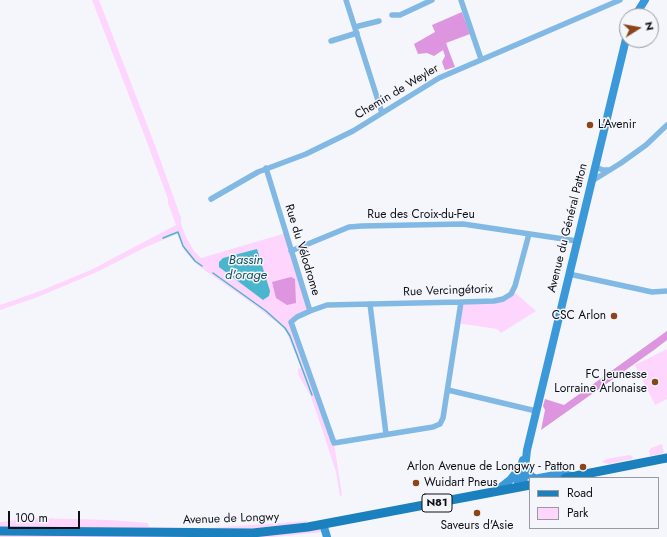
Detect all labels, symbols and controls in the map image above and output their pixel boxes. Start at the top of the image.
north arrow [619,8,659,48]
text: N [641,20,658,32]
street label: Chemin de Weyler [353,61,441,123]
place label: L'Avenir [598,118,636,132]
marker: L'Avenir [585,120,595,130]
street label: Avenue du Général Patton [545,162,591,294]
street label: Rue du Vélodrome [281,203,323,297]
street label: Rue des Croix-du-Feu [367,208,475,222]
water label: Bassin d'orage [225,253,267,284]
street label: Rue Vercingétorix [403,282,493,300]
place label: CSC Arlon [552,309,606,323]
marker: CSC Arlon [609,311,619,321]
place label: FC Jeunesse Lorraine Arlonaise [554,368,647,396]
marker: FC Jeunesse Lorraine Arlonaise [650,377,660,387]
place label: Arlon Avenue de Longwy - Patton [407,460,575,474]
marker: Arlon Avenue de Longwy - Patton [578,462,588,472]
place label: Wuidart Pneus [424,476,498,490]
legend [529,477,659,529]
marker: Wuidart Pneus [411,478,421,488]
text: Road [567,484,593,502]
road number: N81 [422,494,452,512]
scale bar [10,503,82,529]
text: Park [567,504,588,522]
marker: Saveurs d'Asie [472,508,482,518]
text: 100 m [15,509,48,527]
street label: Avenue de Longwy [183,510,279,528]
place label: Saveurs d'Asie [441,519,513,533]

